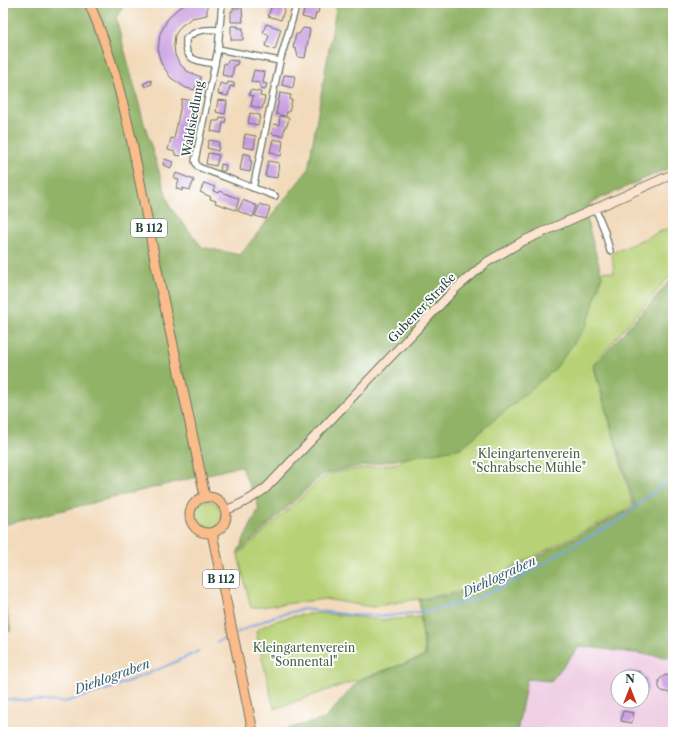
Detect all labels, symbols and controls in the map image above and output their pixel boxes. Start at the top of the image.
street label: Waldsiedlung [178,79,207,159]
road number: B 112 [131,219,167,237]
street label: Gubener Straße [385,269,459,346]
park label: Kleingartenverein "Schrabsche Mühle" [472,446,586,475]
water label: Diehlograben [459,552,538,600]
road number: B 112 [203,570,239,588]
park label: Kleingartenverein "Sonnental" [253,640,356,669]
water label: Diehlograben [71,655,152,697]
north arrow [610,669,650,709]
text: N [625,672,635,686]

